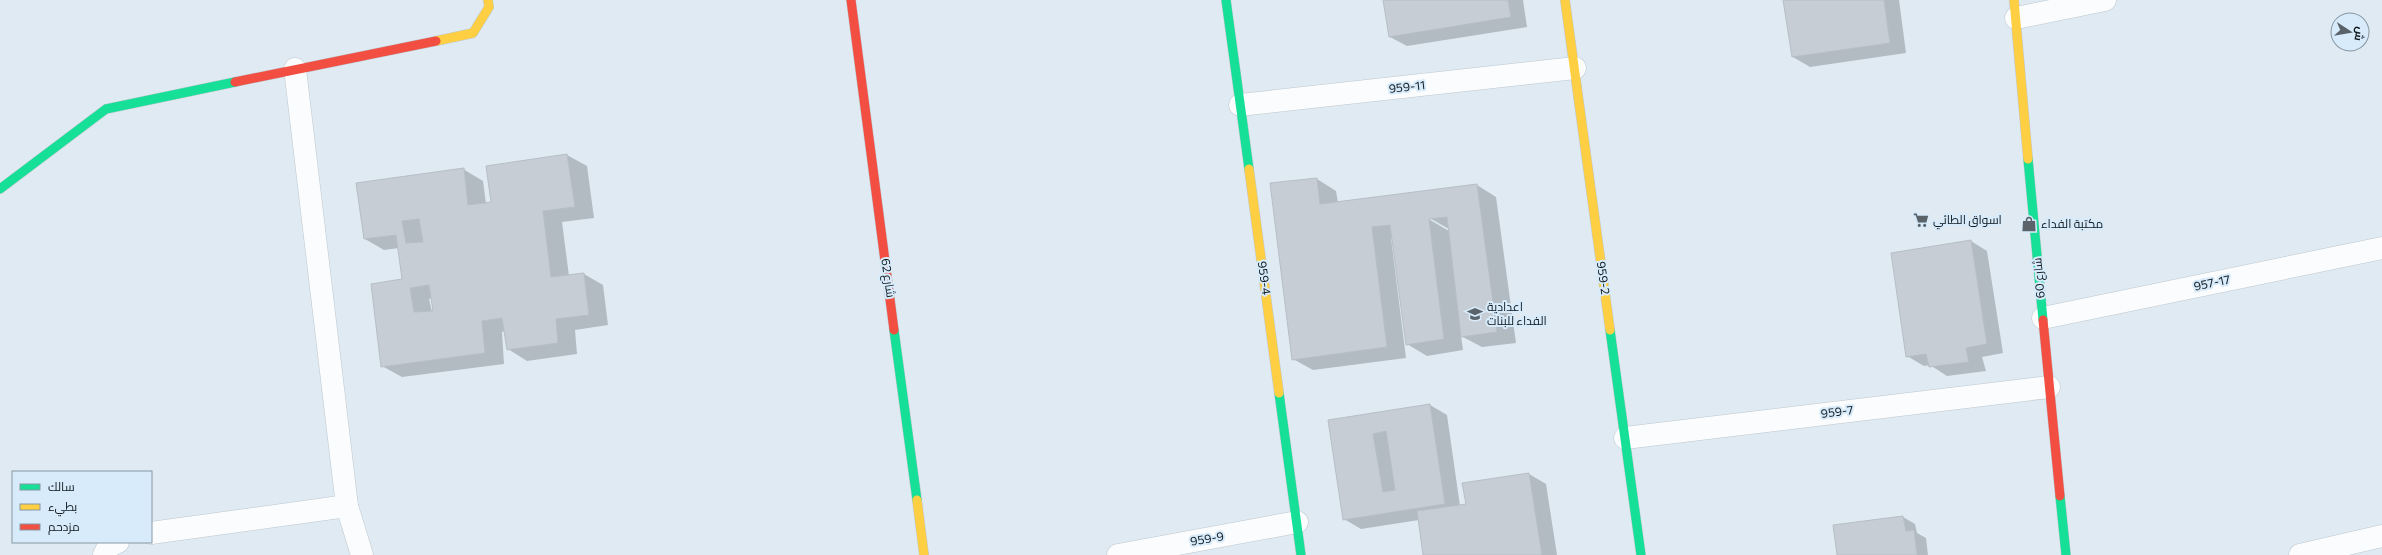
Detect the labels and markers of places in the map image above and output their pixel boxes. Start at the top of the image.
supermarket icon: اسواق الطائي [1912,211,1930,229]
place label: اسواق الطائي [1933,212,2002,230]
shop icon: مكتبة الفداء [2020,215,2038,233]
place label: مكتبة الفداء [2041,216,2103,231]
place label: اعدادية الفداء للبنات [1487,299,1547,328]
school or university icon: اعدادية الفداء للبنات [1466,305,1484,323]

